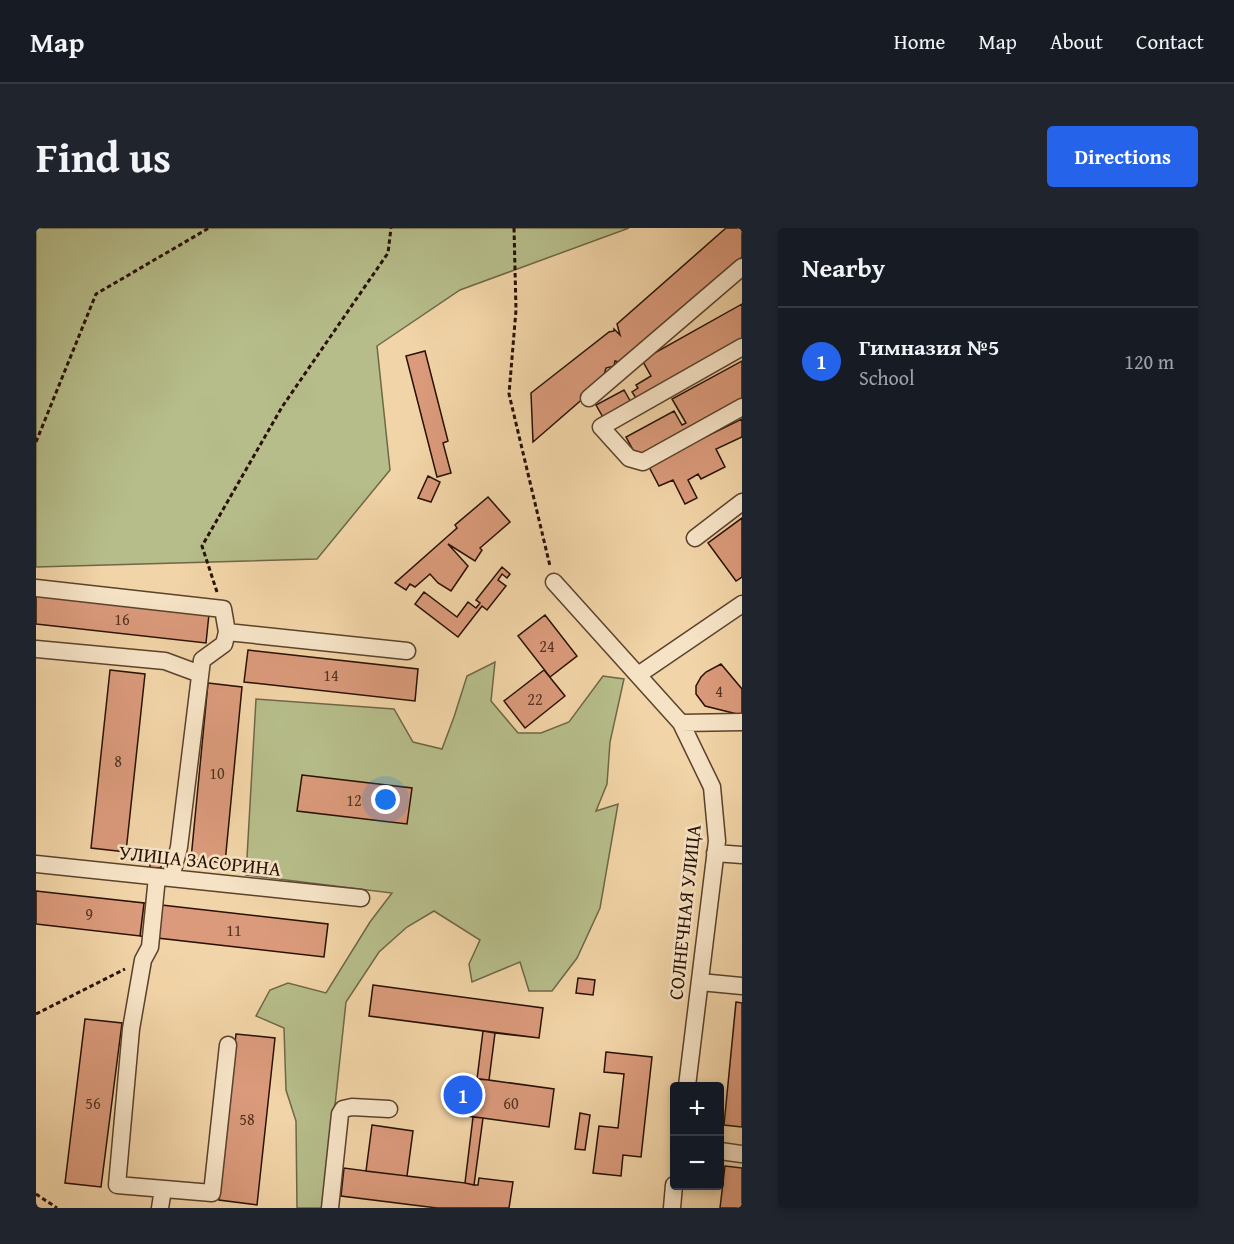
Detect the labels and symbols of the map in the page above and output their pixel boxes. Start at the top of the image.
house number: 16 [114,607,130,631]
house number: 24 [539,634,555,658]
house number: 14 [323,663,339,687]
house number: 4 [715,679,723,703]
house number: 22 [527,687,543,711]
house number: 8 [114,749,122,773]
house number: 10 [209,761,225,785]
your location [371,785,400,814]
house number: 12 [346,788,362,812]
street label: СОЛНЕЧНАЯ УЛИЦА [660,823,708,1001]
street label: УЛИЦА ЗАСОРИНА [117,837,283,883]
house number: 9 [85,902,93,926]
house number: 11 [226,918,242,942]
pin: 1 [444,1072,482,1118]
house number: 56 [85,1091,101,1115]
house number: 60 [503,1091,519,1115]
house number: 58 [239,1107,255,1131]

